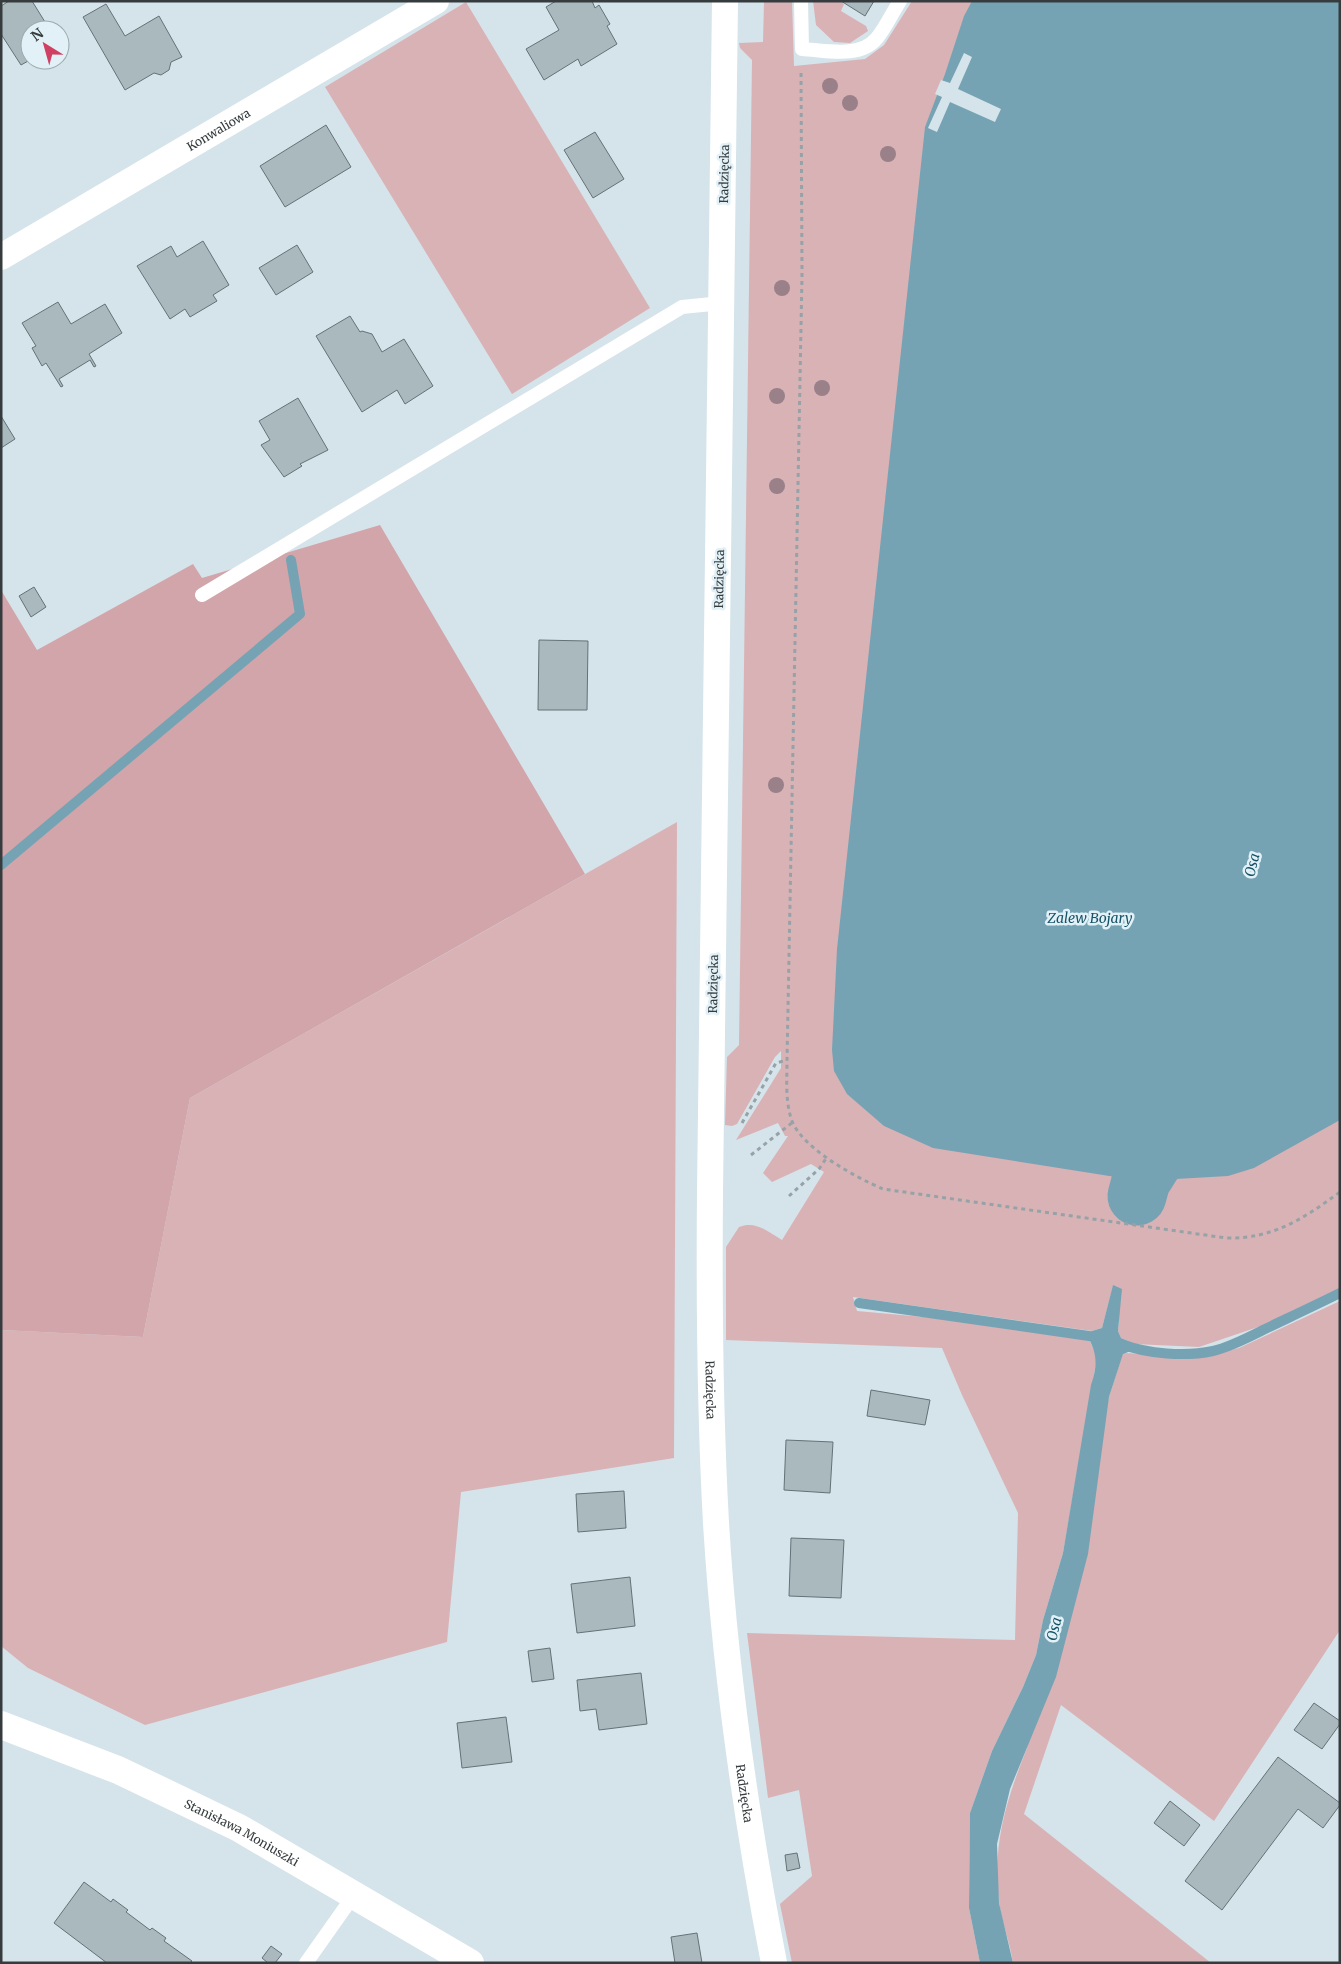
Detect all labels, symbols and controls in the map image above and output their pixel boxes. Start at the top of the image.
north arrow [20,20,70,70]
text: N [27,24,47,45]
street label: Konwaliowa [184,104,253,154]
street label: Radzięcka [716,144,732,204]
street label: Radzięcka [711,549,727,609]
water label: Osa [1240,851,1264,879]
water label: Zalew Bojary [1047,909,1133,927]
street label: Radzięcka [705,954,721,1014]
street label: Radzięcka [703,1360,719,1420]
water label: Osa [1042,1615,1066,1643]
street label: Radzięcka [733,1763,757,1824]
street label: Stanisława Moniuszki [182,1796,302,1869]

